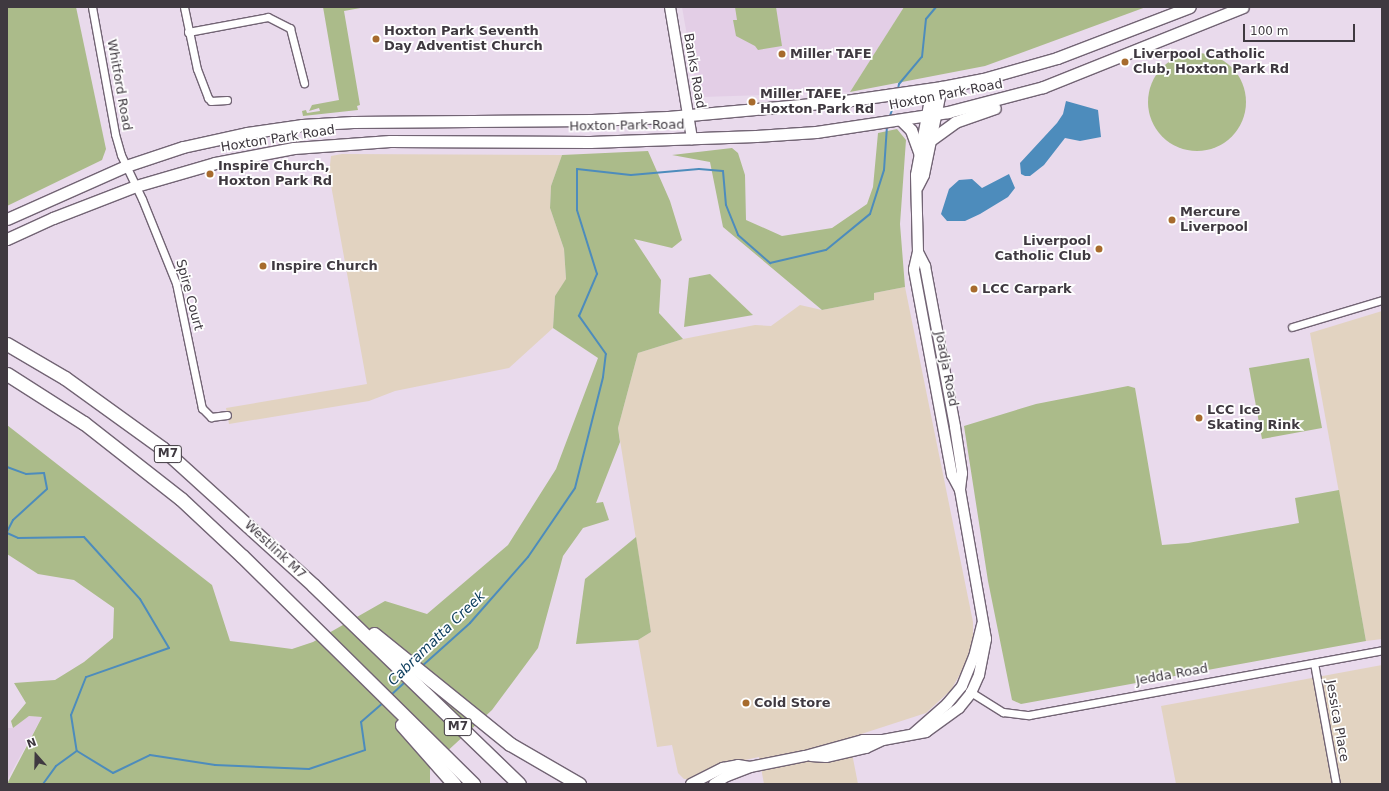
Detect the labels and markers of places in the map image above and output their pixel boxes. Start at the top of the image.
place label: Hoxton Park Seventh Day Adventist Church [384,24,543,55]
marker: Hoxton Park Seventh Day Adventist Church [371,34,381,44]
place label: Miller TAFE [790,46,872,62]
place label: Liverpool Catholic Club, Hoxton Park Rd [1133,47,1289,78]
marker: Miller TAFE [777,49,787,59]
marker: Liverpool Catholic Club, Hoxton Park Rd [1120,57,1130,67]
place label: Miller TAFE, Hoxton Park Rd [760,87,874,118]
marker: Miller TAFE, Hoxton Park Rd [747,97,757,107]
place label: Inspire Church, Hoxton Park Rd [218,159,332,190]
marker: Inspire Church, Hoxton Park Rd [205,169,215,179]
place label: Mercure Liverpool [1180,205,1248,236]
marker: Mercure Liverpool [1167,215,1177,225]
place label: Liverpool Catholic Club [995,234,1091,265]
marker: Liverpool Catholic Club [1094,244,1104,254]
place label: Inspire Church [271,258,378,274]
marker: Inspire Church [258,261,268,271]
place label: LCC Carpark [982,281,1072,297]
marker: LCC Carpark [969,284,979,294]
place label: LCC Ice Skating Rink [1207,403,1300,434]
marker: LCC Ice Skating Rink [1194,413,1204,423]
place label: Cold Store [754,695,830,711]
marker: Cold Store [741,698,751,708]

